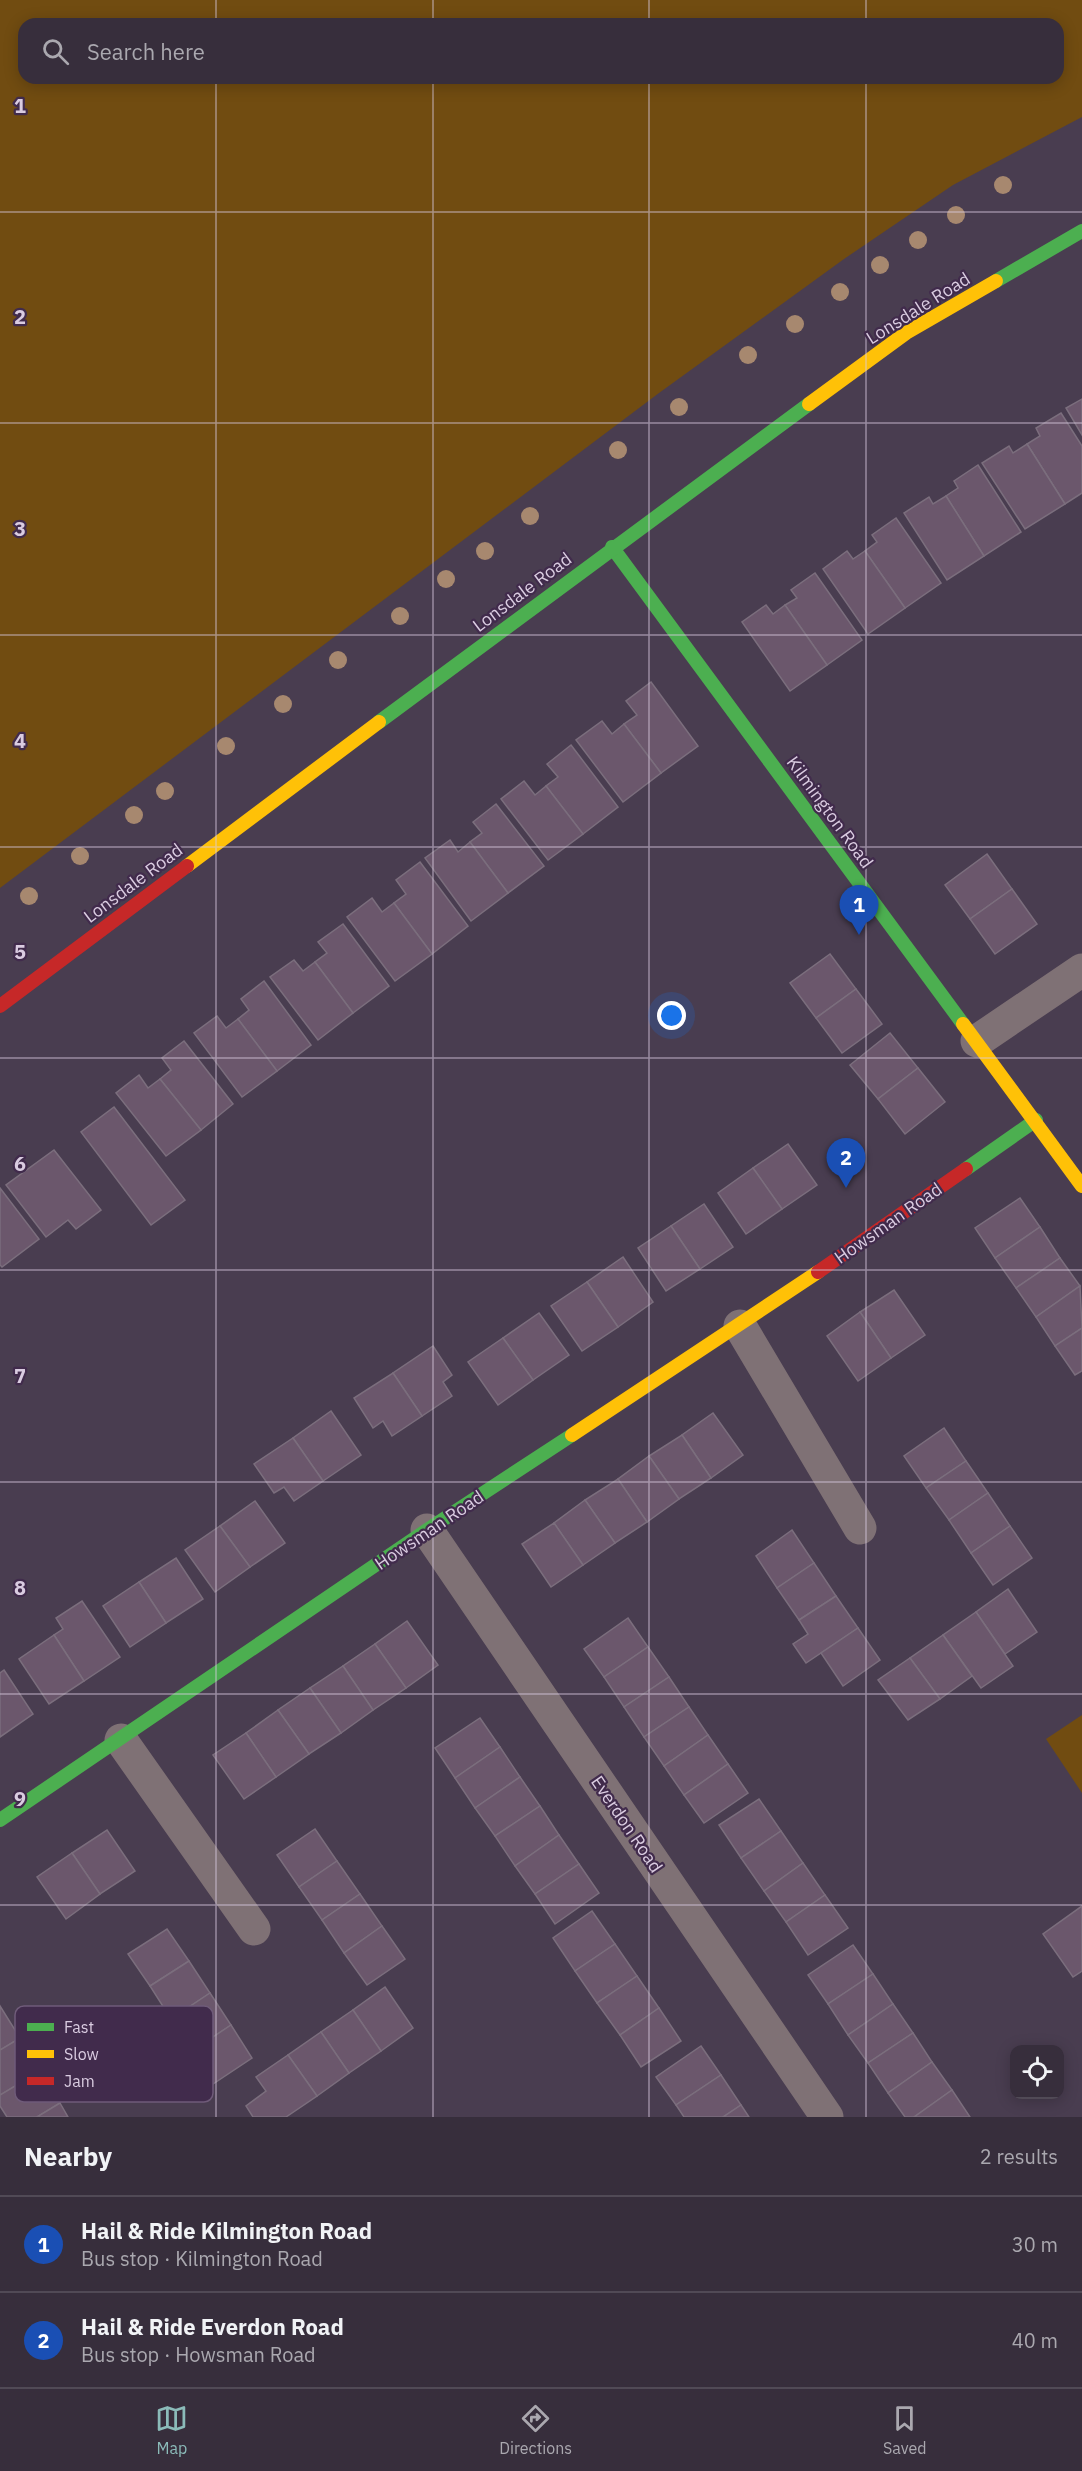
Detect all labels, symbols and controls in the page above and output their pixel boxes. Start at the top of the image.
search box [18,18,1064,84]
icon: search [39,35,72,68]
text: Search here [87,37,205,66]
text: 1 [14,92,26,119]
street label: Lonsdale Road [862,267,974,349]
text: 2 [14,303,26,330]
text: 3 [14,515,26,542]
street label: Lonsdale Road [468,547,576,637]
text: 4 [14,727,26,754]
street label: Kilmington Road [782,751,878,873]
street label: Lonsdale Road [79,838,187,928]
pin: 1 [840,886,878,935]
text: 5 [14,938,26,965]
your location [657,1001,686,1030]
pin: 2 [826,1138,866,1188]
text: 6 [14,1150,26,1177]
street label: Howsman Road [830,1177,946,1269]
text: 7 [14,1362,26,1389]
street label: Howsman Road [370,1485,488,1575]
text: 8 [14,1574,26,1601]
street label: Everdon Road [586,1771,668,1877]
text: 9 [14,1785,26,1812]
legend [15,2006,213,2102]
text: Fast [64,2017,94,2037]
text: Slow [64,2044,99,2064]
map controls [1010,2045,1064,2099]
button: locate [1010,2045,1064,2099]
text: Jam [64,2071,95,2091]
text: Nearby [24,2139,112,2173]
text: 2 results [980,2143,1058,2170]
text: Hail & Ride Kilmington Road [81,2216,372,2245]
text: 1 [38,2231,50,2258]
text: 30 m [1012,2231,1058,2258]
text: Bus stop · Kilmington Road [81,2245,323,2272]
text: Hail & Ride Everdon Road [81,2312,344,2341]
text: 2 [38,2327,50,2354]
text: 40 m [1012,2327,1058,2354]
text: Bus stop · Howsman Road [81,2341,316,2368]
tab: Map [155,2402,188,2458]
tab: Directions [499,2402,572,2458]
tab: Saved [883,2402,927,2458]

